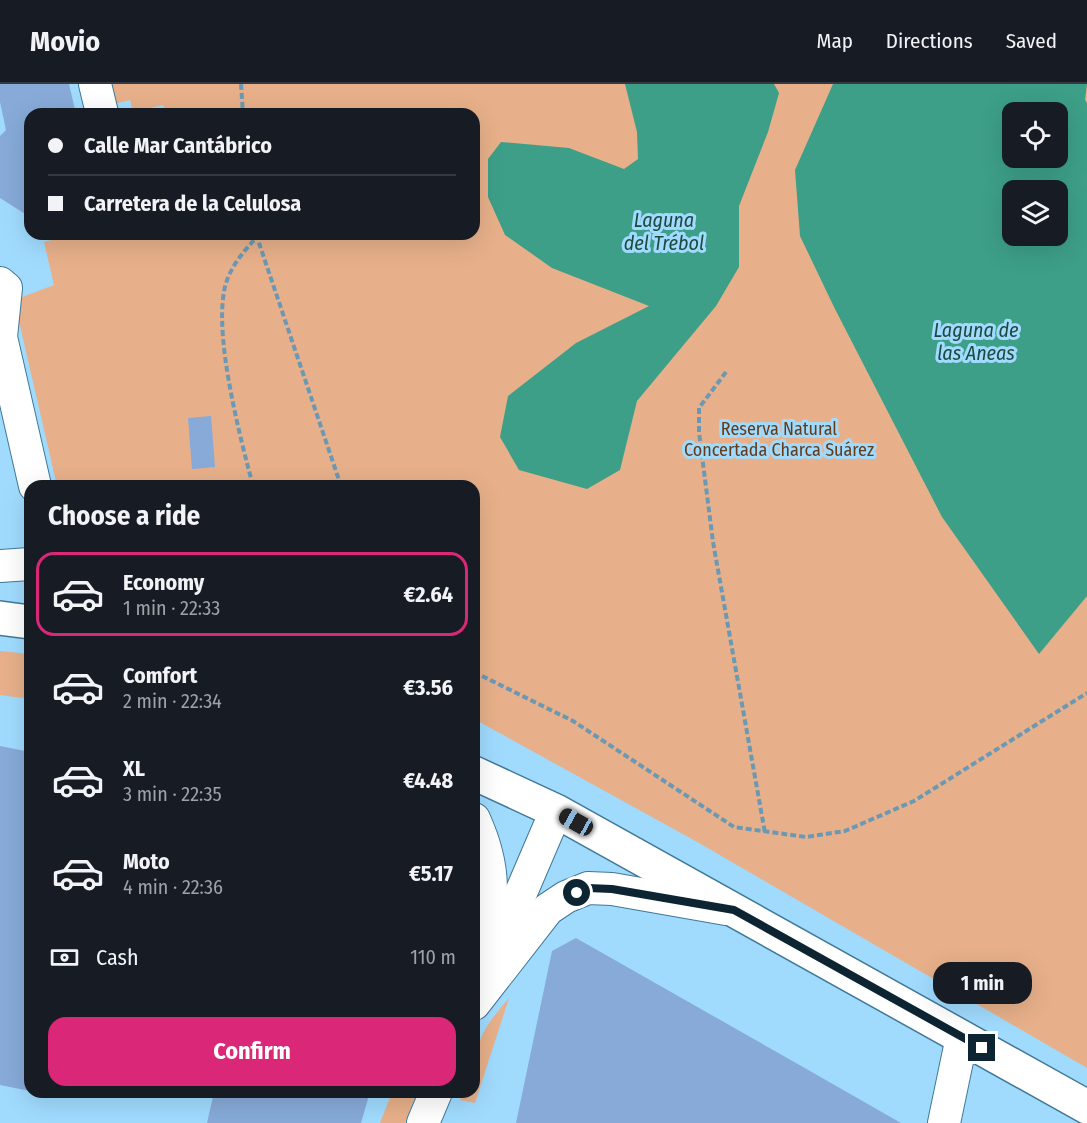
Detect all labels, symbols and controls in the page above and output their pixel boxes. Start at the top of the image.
text: Movio [30,25,100,58]
text: Map [816,28,853,54]
text: Directions [886,28,973,54]
text: Saved [1006,28,1057,54]
map controls [1002,102,1068,246]
button: locate [1002,102,1068,168]
text: Calle Mar Cantábrico [84,132,272,159]
button: layers [1002,180,1068,246]
text: Carretera de la Celulosa [84,190,301,217]
water label: Laguna del Trébol [624,208,704,255]
water label: Laguna de las Aneas [933,318,1019,365]
park label: Reserva Natural Concertada Charca Suárez [684,418,874,461]
text: Choose a ride [48,500,200,532]
icon: car [51,567,105,621]
text: Economy [123,569,204,596]
text: €2.64 [404,581,453,608]
text: 1 min · 22:33 [123,596,220,620]
icon: car [51,660,105,714]
text: Comfort [123,662,197,689]
text: €3.56 [403,674,453,701]
text: 2 min · 22:34 [123,689,222,713]
icon: car [51,753,105,807]
text: XL [123,755,145,782]
text: €4.48 [403,767,453,794]
text: 3 min · 22:35 [123,782,222,806]
car [556,805,596,839]
icon: car [51,846,105,900]
text: Moto [123,848,170,875]
text: €5.17 [409,860,453,887]
text: 4 min · 22:36 [123,875,223,899]
route start [563,879,590,906]
icon: cash [48,941,81,974]
text: Cash [96,944,139,971]
text: 110 m [410,945,456,969]
callout: 1 min [932,961,1032,1003]
text: 1 min [961,971,1004,995]
button: Confirm [48,1017,456,1086]
route end [968,1034,995,1061]

